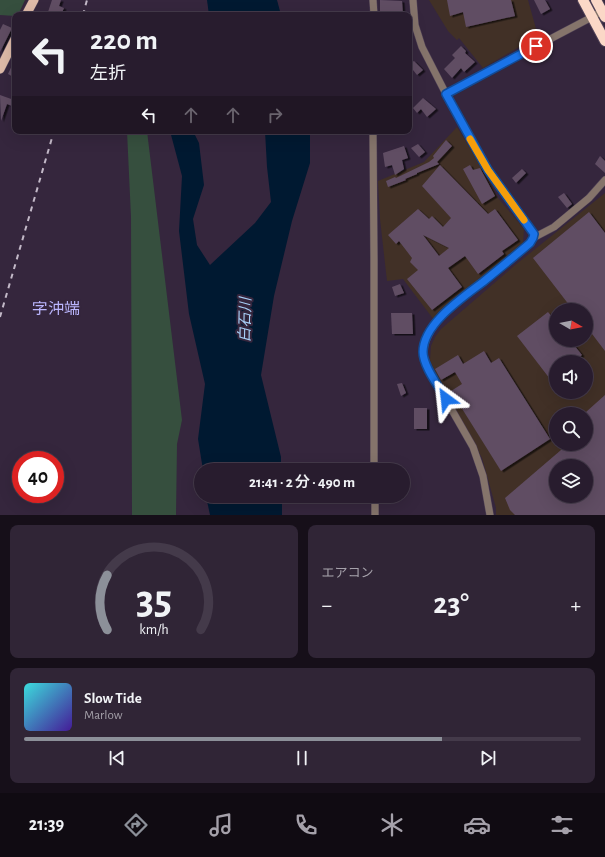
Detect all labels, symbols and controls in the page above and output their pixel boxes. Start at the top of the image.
text: 220 m [90,27,158,55]
icon: left [24,28,76,80]
pin [519,29,553,63]
icon: arrive [525,35,547,57]
text: 左折 [90,65,126,83]
icon: left [138,104,160,126]
icon: ahead [180,104,202,126]
icon: ahead [222,104,244,126]
icon: right [264,104,286,126]
water label: 白石川 [237,295,253,343]
district label: 字沖端 [32,301,80,317]
north arrow [549,303,593,347]
map controls [549,303,593,503]
button: sound [549,355,593,399]
position arrow [425,378,467,420]
button: search [549,407,593,451]
speed limit sign: 40 [12,451,64,503]
button: layers [549,459,593,503]
text: 21:41 · 2 分 · 490 m [249,475,355,490]
text: エアコン [322,567,374,580]
text: 35 [136,579,172,620]
text: 23° [433,589,469,619]
text: − [322,594,332,616]
text: + [570,594,581,616]
text: km/h [139,622,168,636]
text: Slow Tide [84,691,142,706]
text: Marlow [84,709,122,722]
icon: previous [106,747,128,769]
icon: pause [291,747,313,769]
icon: next [477,747,499,769]
icon: directions [122,811,150,839]
icon: music [207,811,235,839]
icon: phone [292,811,320,839]
icon: climate [378,811,406,839]
icon: car [463,811,491,839]
icon: filters [548,811,576,839]
text: 21:39 [29,816,64,834]

